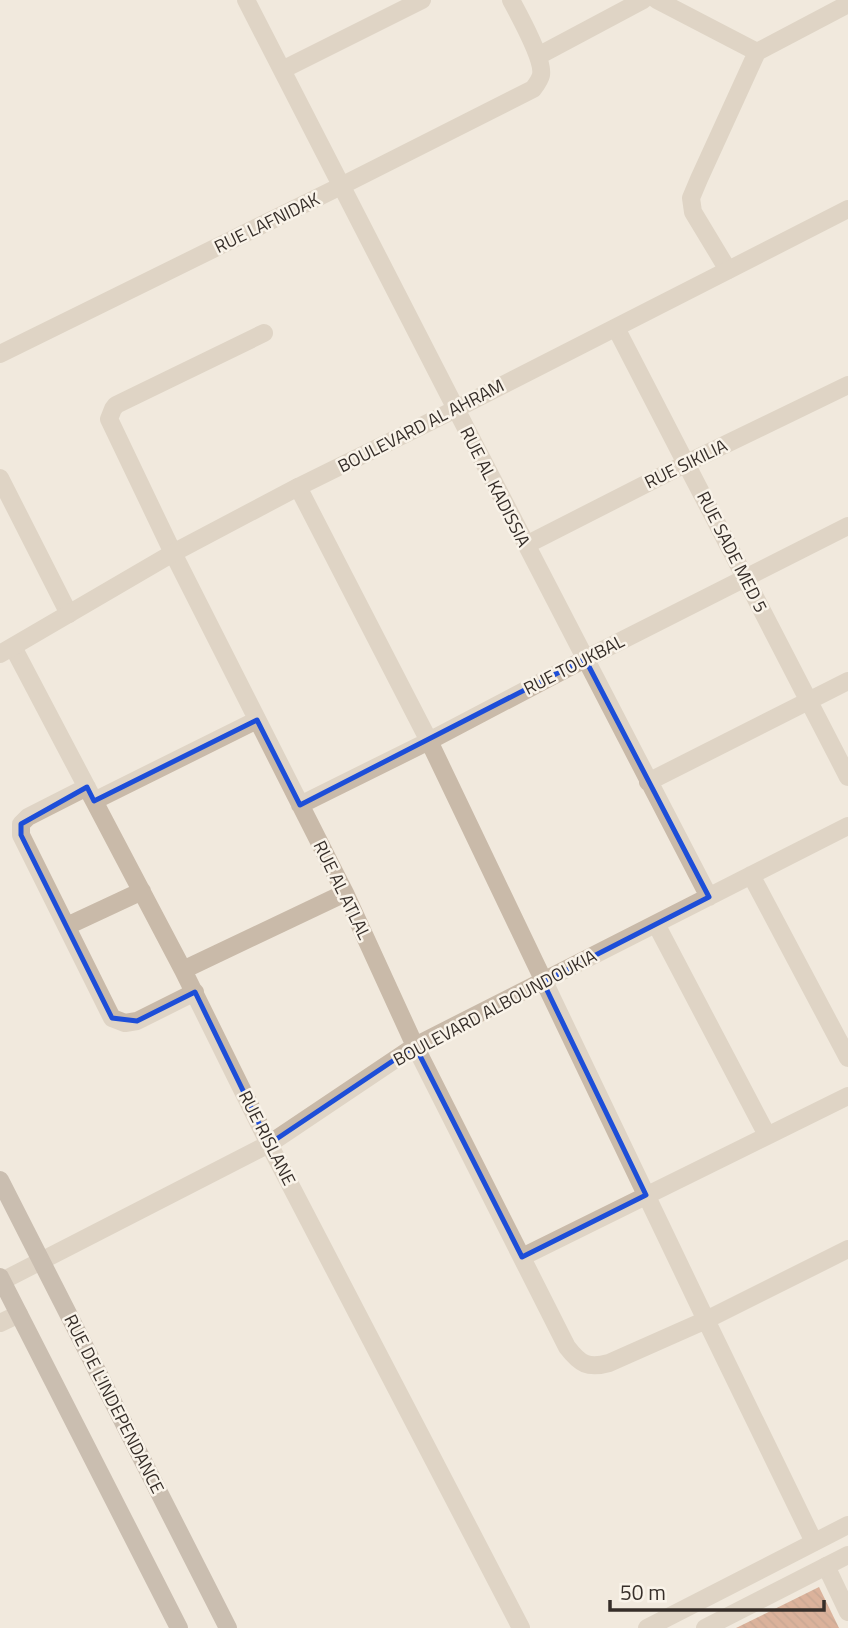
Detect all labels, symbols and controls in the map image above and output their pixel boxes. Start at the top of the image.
street label: RUE LAFNIDAK [209,185,324,260]
street label: BOULEVARD AL AHRAM [333,372,509,479]
street label: RUE AL KADISSIA [454,422,537,552]
street label: RUE SIKILIA [640,432,732,495]
street label: RUE SADE MED 5 [690,486,775,617]
street label: RUE TOUKBAL [519,627,629,701]
street label: RUE AL ATLAL [307,836,378,944]
street label: BOULEVARD ALBOUNDOUKIA [388,942,602,1073]
street label: RUE RISLANE [232,1086,303,1190]
street label: RUE DE L'INDEPENDANCE [58,1310,171,1498]
scale bar [610,1568,824,1612]
text: 50 m [620,1576,666,1608]

